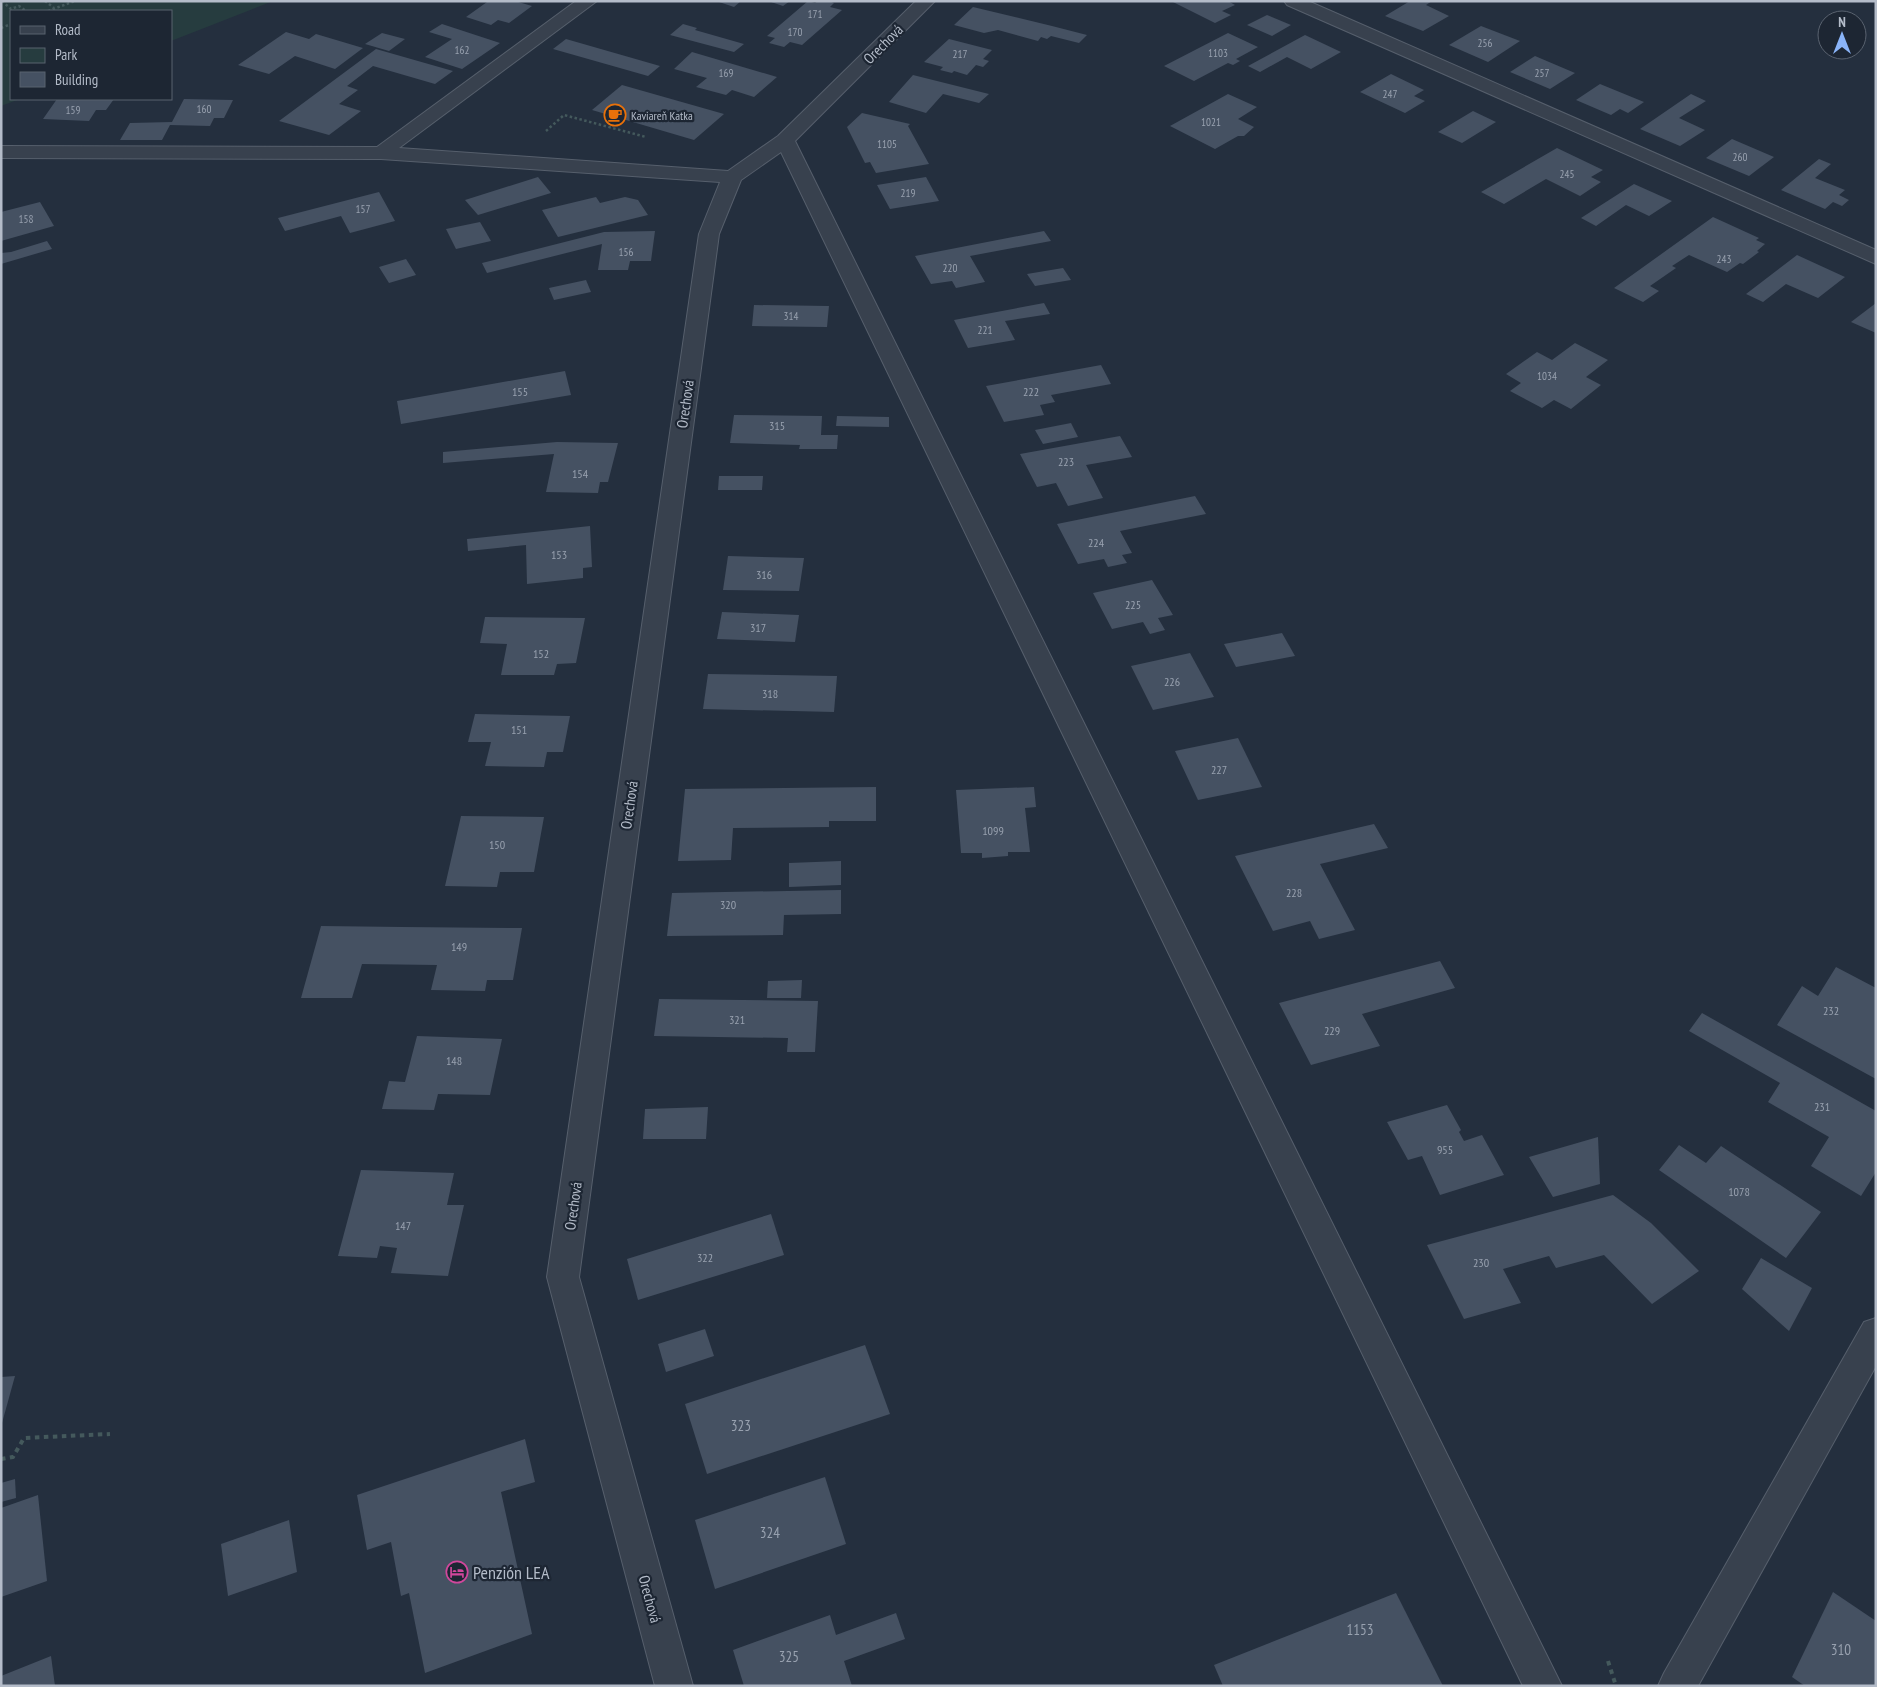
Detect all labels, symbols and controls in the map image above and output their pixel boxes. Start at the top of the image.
house number: 171 [808,7,822,21]
legend [10,10,172,100]
north arrow [1817,10,1867,60]
text: N [1838,13,1846,31]
text: Road [55,20,81,39]
street label: Orechová [859,20,907,68]
house number: 170 [788,25,802,39]
house number: 256 [1478,36,1492,50]
house number: 162 [455,43,469,57]
text: Park [55,45,77,64]
house number: 1103 [1208,46,1228,60]
house number: 217 [953,47,967,61]
house number: 169 [719,66,733,80]
house number: 257 [1535,66,1549,80]
text: Building [55,70,98,89]
house number: 247 [1383,87,1397,101]
house number: 160 [197,102,211,116]
house number: 159 [66,103,80,117]
cafe icon: Kaviareň Katka [603,103,627,127]
place label: Kaviareň Katka [631,108,693,123]
house number: 1021 [1201,115,1221,129]
house number: 1105 [877,137,897,151]
house number: 260 [1733,150,1747,164]
house number: 245 [1560,167,1574,181]
house number: 219 [901,186,915,200]
house number: 157 [356,202,370,216]
house number: 158 [19,212,33,226]
house number: 156 [619,245,633,259]
house number: 243 [1717,252,1731,266]
house number: 220 [943,261,957,275]
house number: 314 [784,309,798,323]
house number: 221 [978,323,992,337]
house number: 1034 [1537,369,1557,383]
street label: Orechová [672,379,698,429]
house number: 155 [512,384,528,399]
house number: 222 [1023,384,1039,399]
house number: 315 [769,418,785,433]
house number: 223 [1058,454,1074,469]
house number: 154 [572,466,589,481]
house number: 224 [1088,535,1105,550]
house number: 153 [551,547,567,562]
house number: 316 [756,567,772,582]
house number: 225 [1125,597,1141,612]
house number: 317 [750,620,766,635]
house number: 152 [533,646,549,661]
house number: 226 [1164,674,1180,689]
house number: 318 [762,686,778,701]
house number: 151 [511,722,527,737]
house number: 227 [1211,762,1227,777]
street label: Orechová [616,780,642,830]
house number: 1099 [982,823,1004,838]
house number: 150 [489,837,505,852]
house number: 228 [1286,885,1302,900]
house number: 320 [720,897,736,912]
house number: 149 [451,939,467,954]
house number: 232 [1823,1003,1839,1018]
house number: 321 [729,1012,745,1027]
house number: 229 [1324,1023,1340,1038]
house number: 148 [446,1053,462,1068]
house number: 231 [1814,1099,1830,1114]
house number: 955 [1437,1142,1453,1157]
street label: Orechová [560,1181,586,1231]
house number: 1078 [1728,1184,1750,1199]
house number: 147 [395,1218,411,1233]
house number: 322 [697,1250,713,1265]
house number: 230 [1473,1255,1489,1270]
house number: 323 [731,1416,751,1435]
house number: 324 [760,1523,780,1542]
hotel icon: Penzión LEA [445,1560,469,1584]
place label: Penzión LEA [473,1561,550,1584]
street label: Orechová [635,1573,665,1625]
house number: 1153 [1346,1620,1374,1639]
house number: 310 [1831,1640,1851,1659]
house number: 325 [779,1647,799,1666]

